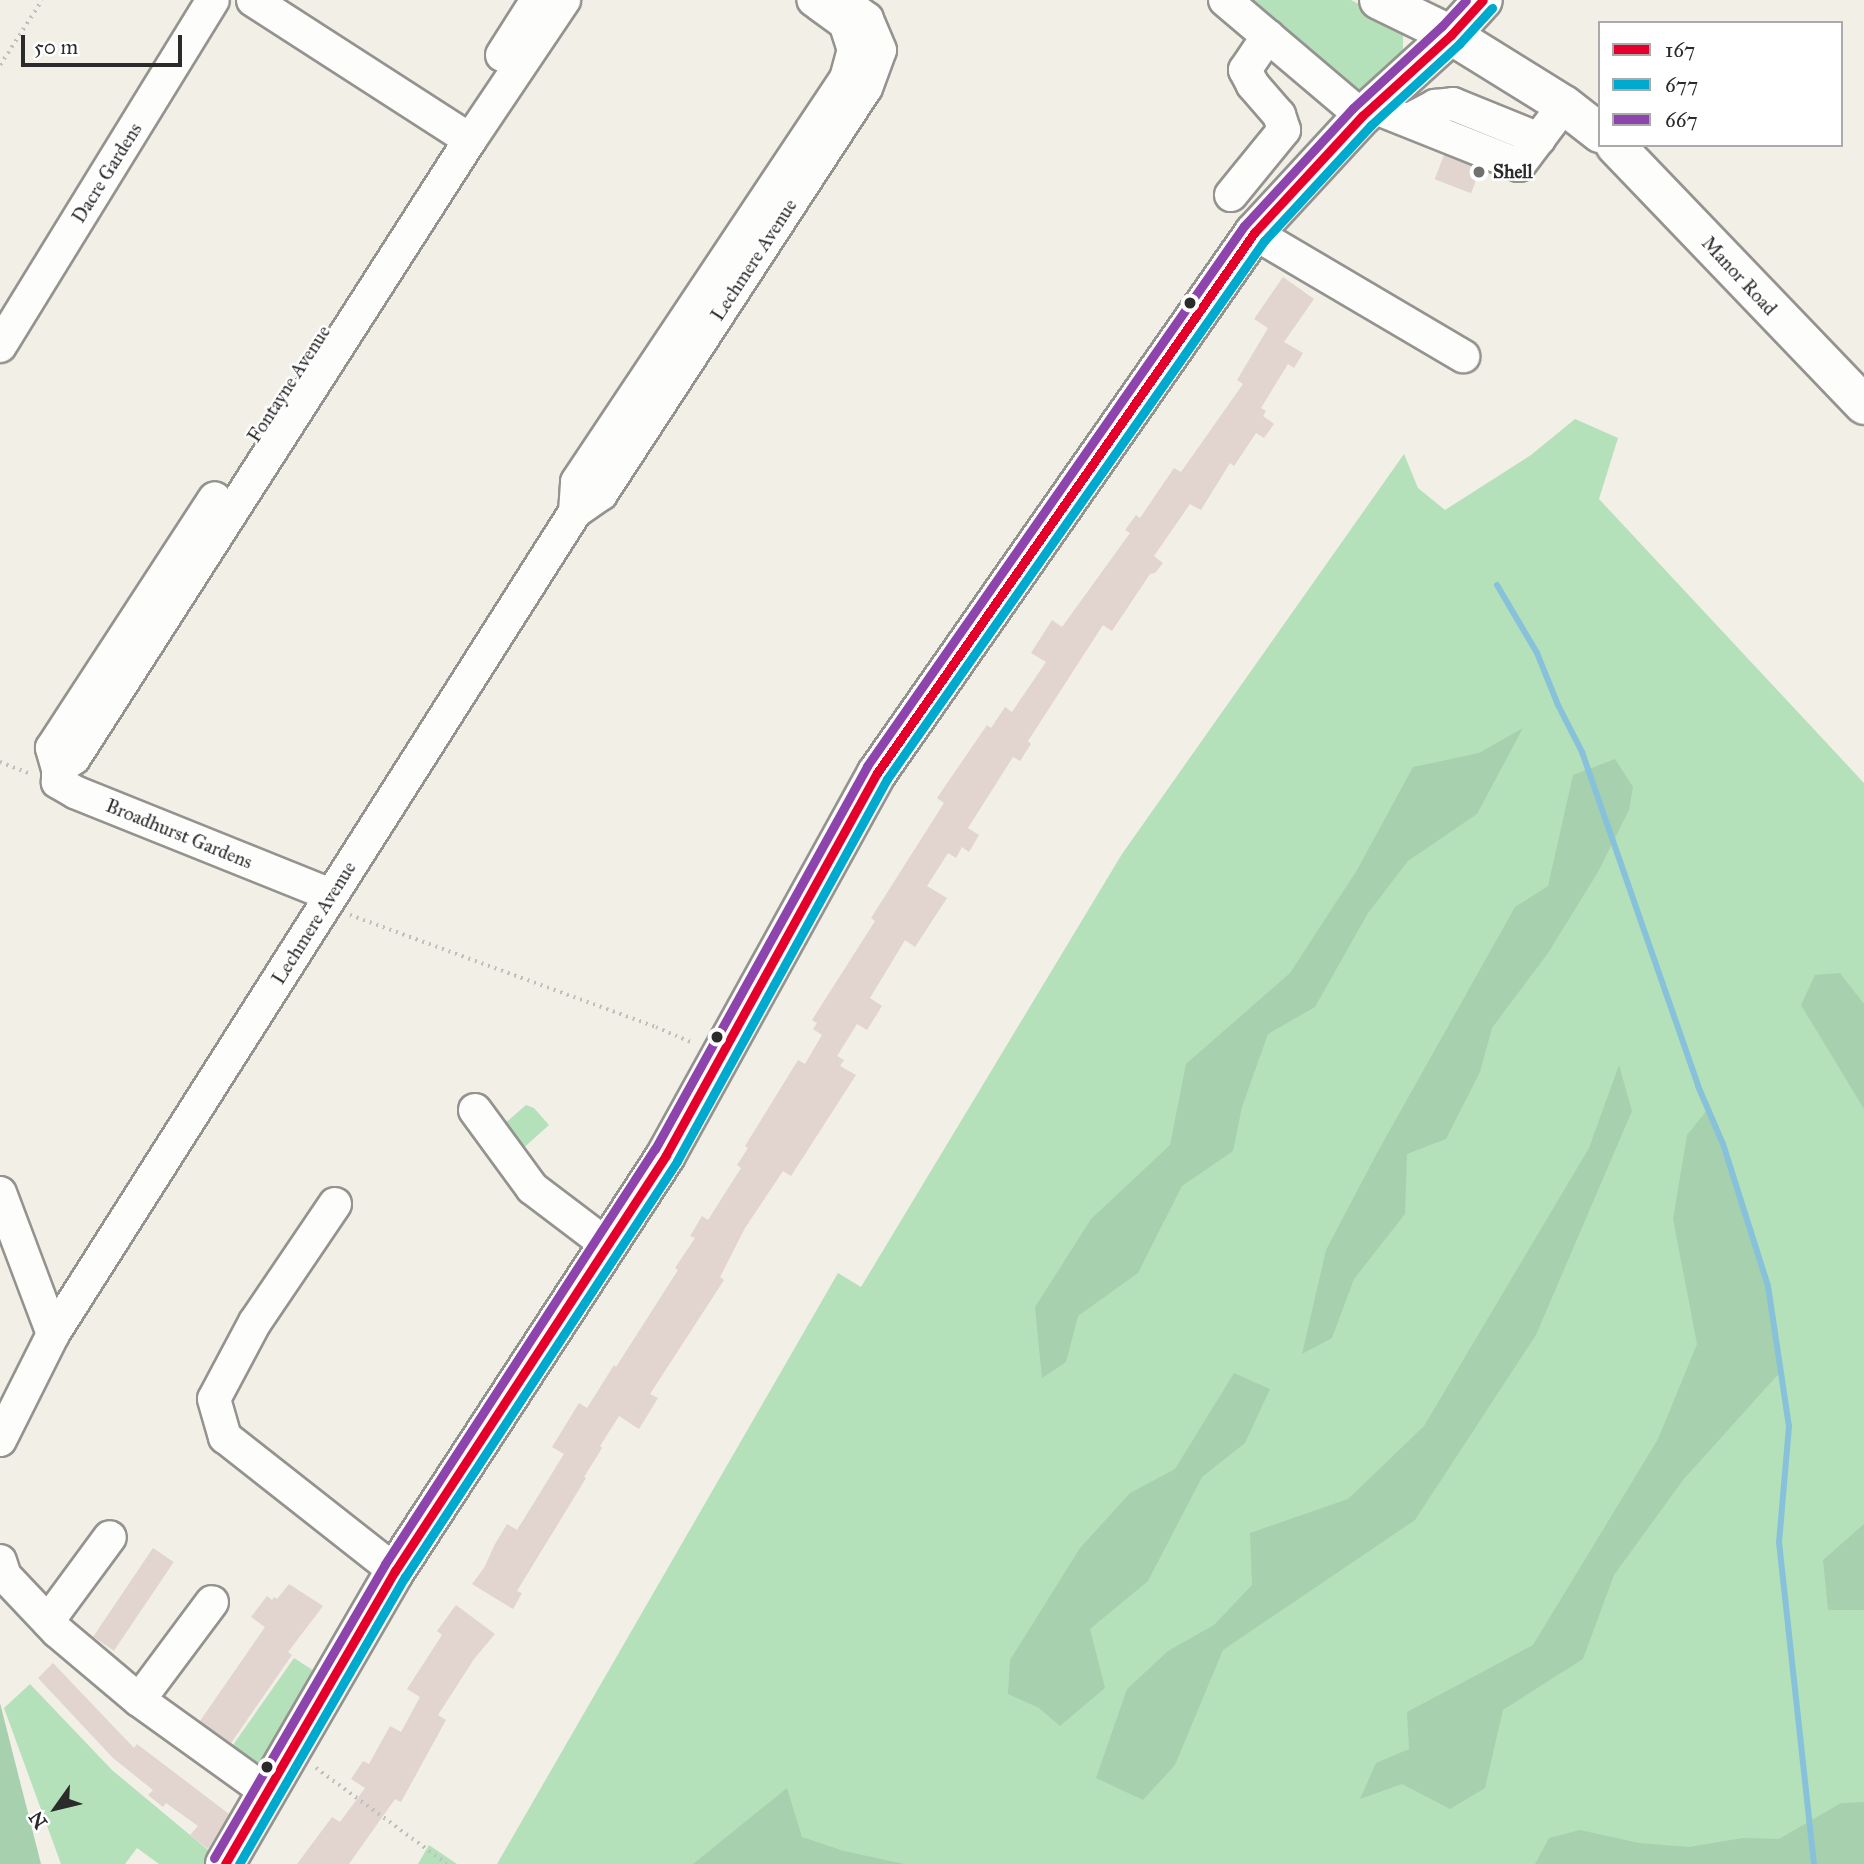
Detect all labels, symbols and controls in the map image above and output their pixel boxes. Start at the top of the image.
scale bar [24,21,186,65]
legend [1598,21,1843,147]
text: 50 m [34,34,78,60]
text: 167 [1665,37,1695,63]
text: 677 [1665,72,1698,98]
text: 667 [1665,107,1698,133]
street label: Dacre Gardens [67,119,147,227]
place label: Shell [1493,161,1533,183]
marker: Shell [1471,164,1487,180]
street label: Lechmere Avenue [706,195,802,325]
street label: Manor Road [1697,232,1781,320]
unlabelled marker [1183,296,1197,310]
street label: Fontayne Avenue [243,321,335,447]
street label: Broadhurst Gardens [102,794,256,874]
street label: Lechmere Avenue [267,857,361,989]
unlabelled marker [710,1030,724,1044]
unlabelled marker [260,1760,274,1774]
north arrow [21,1773,91,1843]
text: N [24,1807,52,1833]

